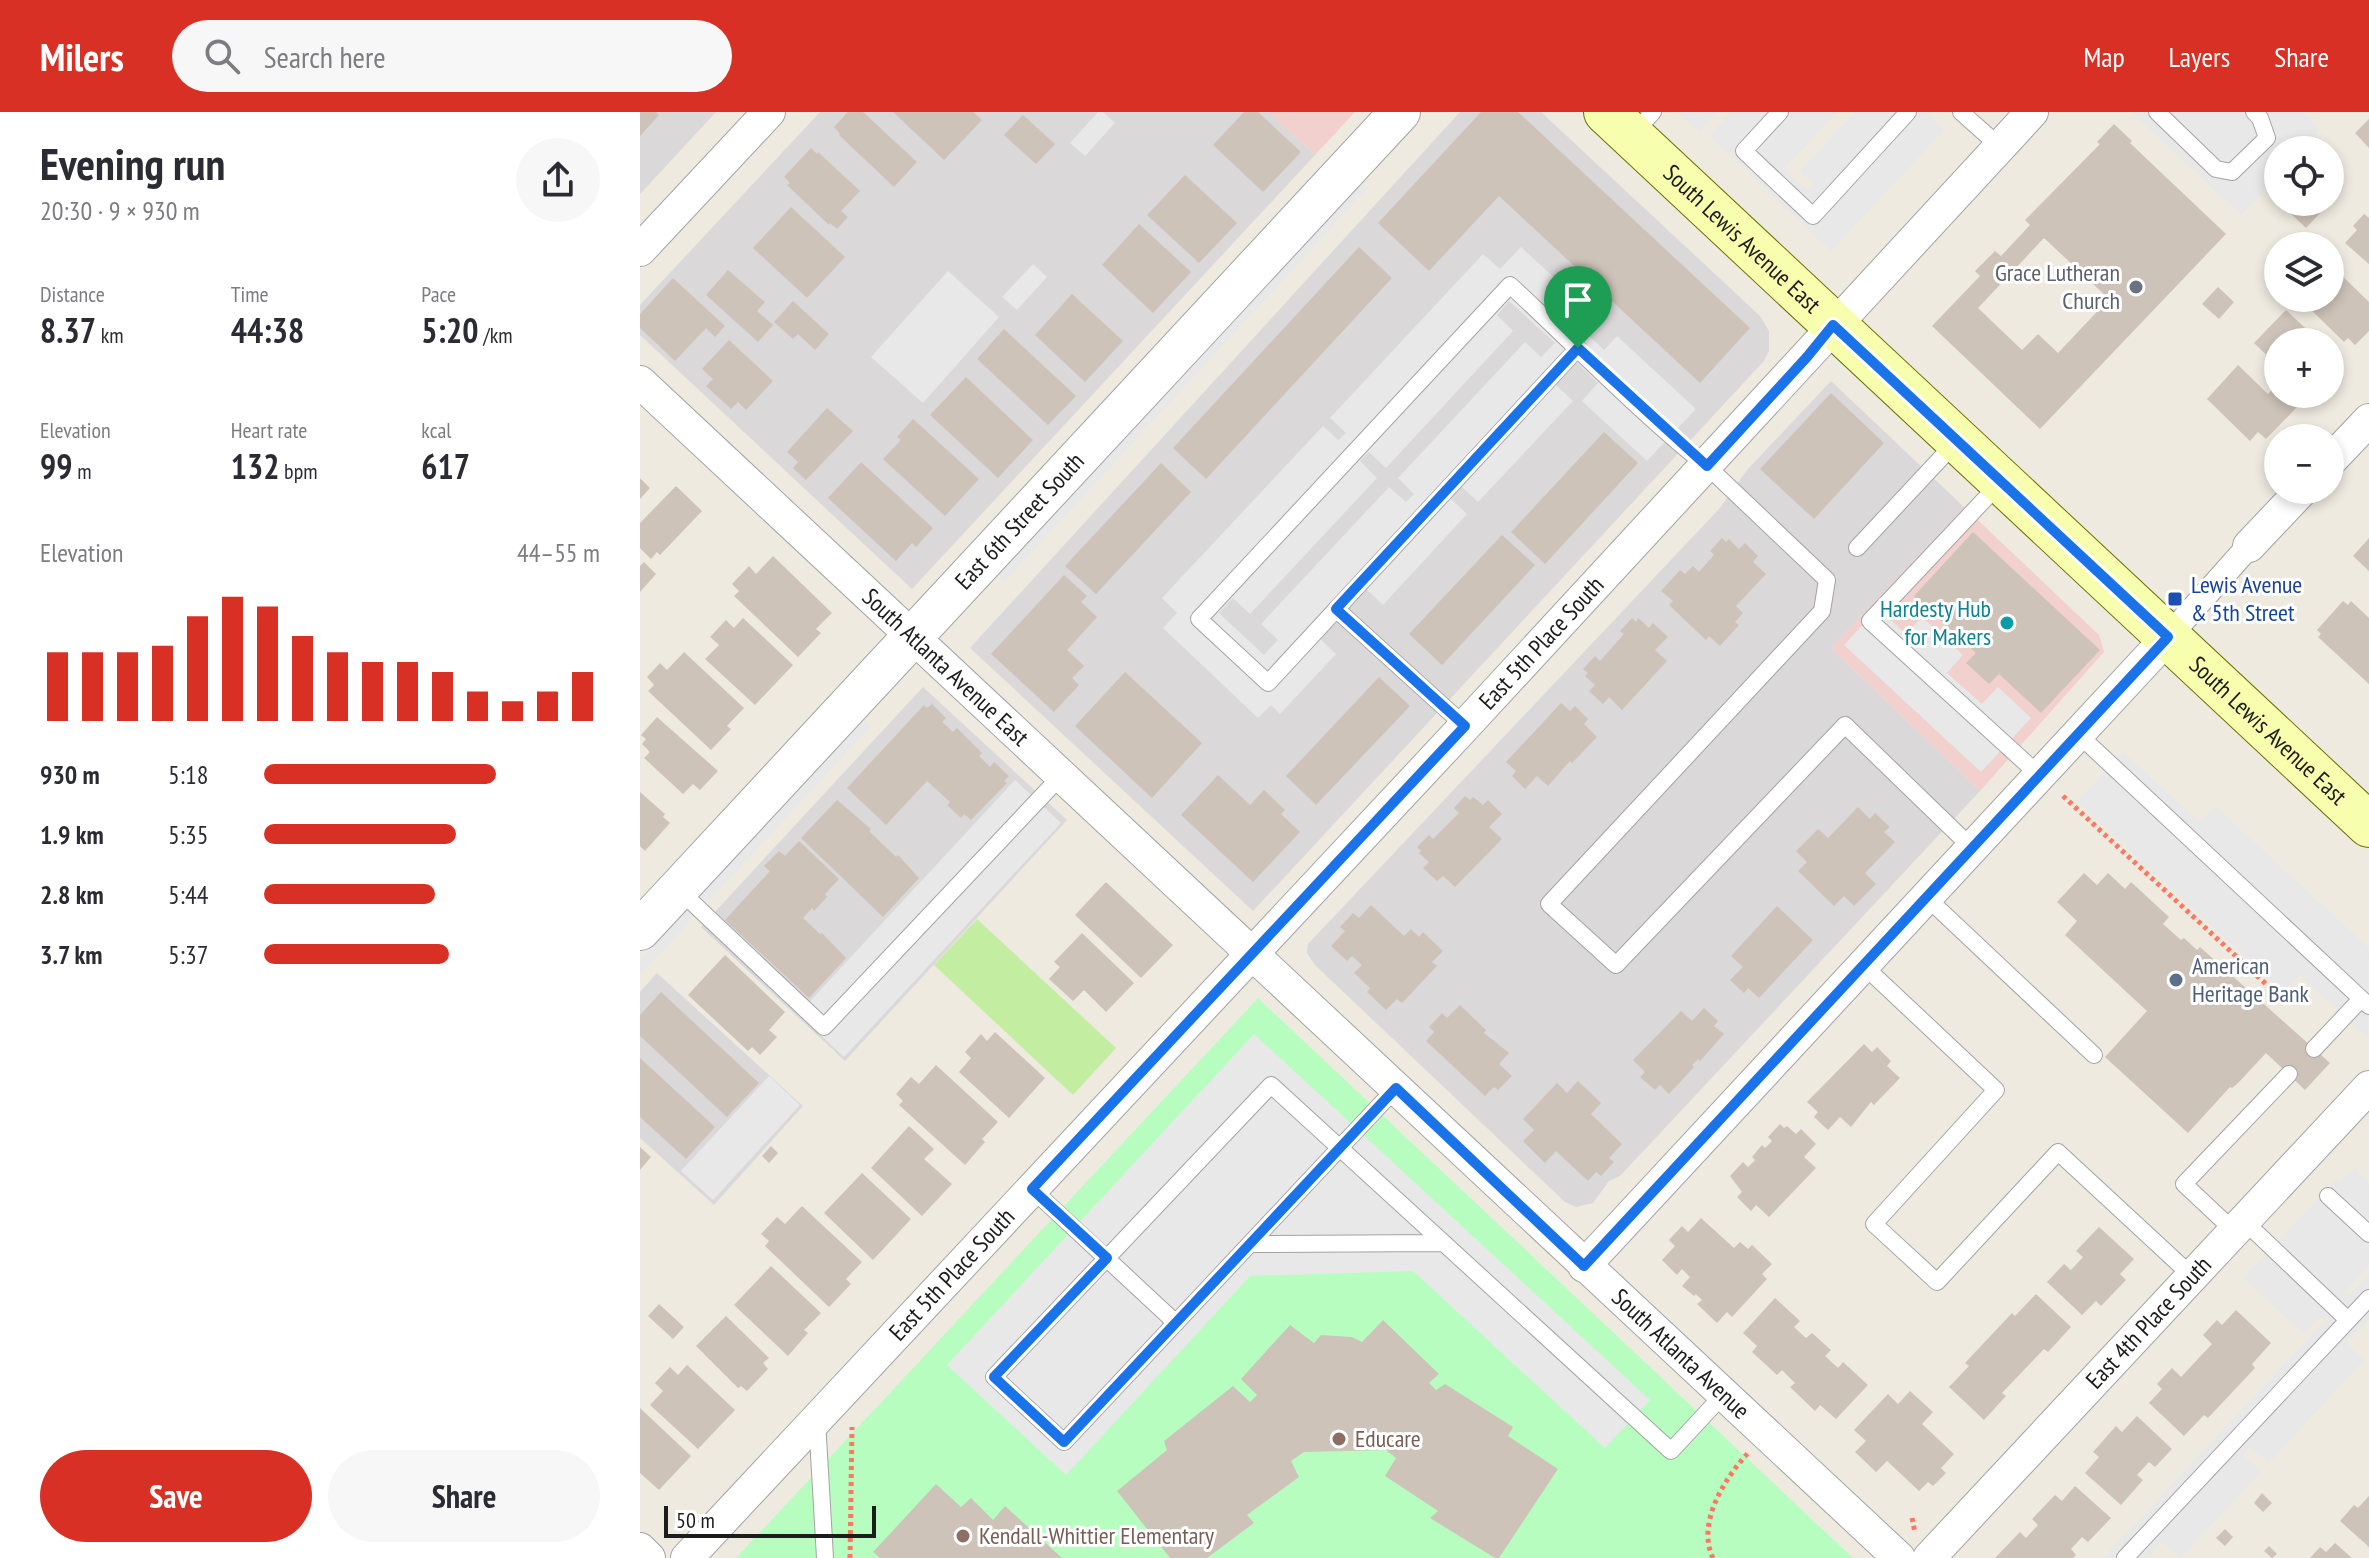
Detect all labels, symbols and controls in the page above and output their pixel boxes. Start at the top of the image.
search box [172,20,732,92]
text: Milers [40,32,124,81]
icon: search [200,34,244,78]
text: Search here [264,37,386,76]
text: Map [2083,38,2125,75]
text: Layers [2169,38,2230,75]
text: Share [2274,38,2329,75]
text: Evening run [40,135,225,192]
map controls [2264,136,2344,504]
button: locate [2264,136,2344,216]
button: share [516,138,600,222]
street label: South Lewis Avenue East [1657,158,1828,320]
text: 20:30 · 9 × 930 m [40,194,200,227]
button: layers [2264,232,2344,312]
place label: Grace Lutheran Church [1995,257,2120,316]
pin [1544,266,1612,348]
icon: arrive [1556,278,1600,322]
marker: Grace Lutheran Church [2127,278,2145,296]
text: Distance [40,280,105,308]
text: Time [231,280,269,308]
text: Pace [421,280,456,308]
text: 8.37 [40,308,96,352]
text: 44:38 [231,308,304,352]
text: 5:20 [421,308,479,352]
text: km [96,321,124,349]
text: /km [479,321,513,349]
button: + [2264,328,2344,408]
text: Elevation [40,416,111,444]
text: Heart rate [231,416,307,444]
text: kcal [421,416,451,444]
button: − [2264,424,2344,504]
text: 99 [40,444,73,488]
text: 132 [231,444,279,488]
text: 617 [421,444,470,488]
street label: East 6th Street South [948,446,1091,596]
text: m [73,457,92,485]
text: bpm [279,457,318,485]
text: Elevation [40,536,123,569]
text: 44–55 m [517,536,600,569]
place label: Lewis Avenue & 5th Street [2191,569,2302,628]
street label: East 5th Place South [1472,570,1610,716]
street label: South Atlanta Avenue East [856,581,1036,753]
marker: Lewis Avenue & 5th Street [2166,590,2184,608]
place label: Hardesty Hub for Makers [1880,593,1991,652]
marker: Hardesty Hub for Makers [1998,614,2016,632]
street label: South Lewis Avenue East [2183,649,2354,812]
text: 930 m [40,758,100,791]
text: 5:18 [168,758,208,791]
text: 1.9 km [40,818,104,851]
text: 5:35 [168,818,208,851]
text: 2.8 km [40,878,104,911]
text: 5:44 [168,878,208,911]
text: 3.7 km [40,938,103,971]
text: 5:37 [168,938,208,971]
place label: American Heritage Bank [2192,950,2310,1009]
marker: American Heritage Bank [2167,971,2185,989]
street label: East 5th Place South [882,1201,1021,1347]
street label: East 4th Place South [2079,1250,2218,1395]
street label: South Atlanta Avenue [1606,1282,1756,1426]
place label: Educare [1355,1423,1421,1454]
marker: Educare [1330,1430,1348,1448]
button: Save [40,1450,312,1542]
button: Share [328,1450,600,1542]
scale bar [664,1502,876,1538]
text: 50 m [676,1506,715,1534]
place label: Kendall-Whittier Elementary [979,1520,1214,1551]
marker: Kendall-Whittier Elementary [954,1527,972,1545]

